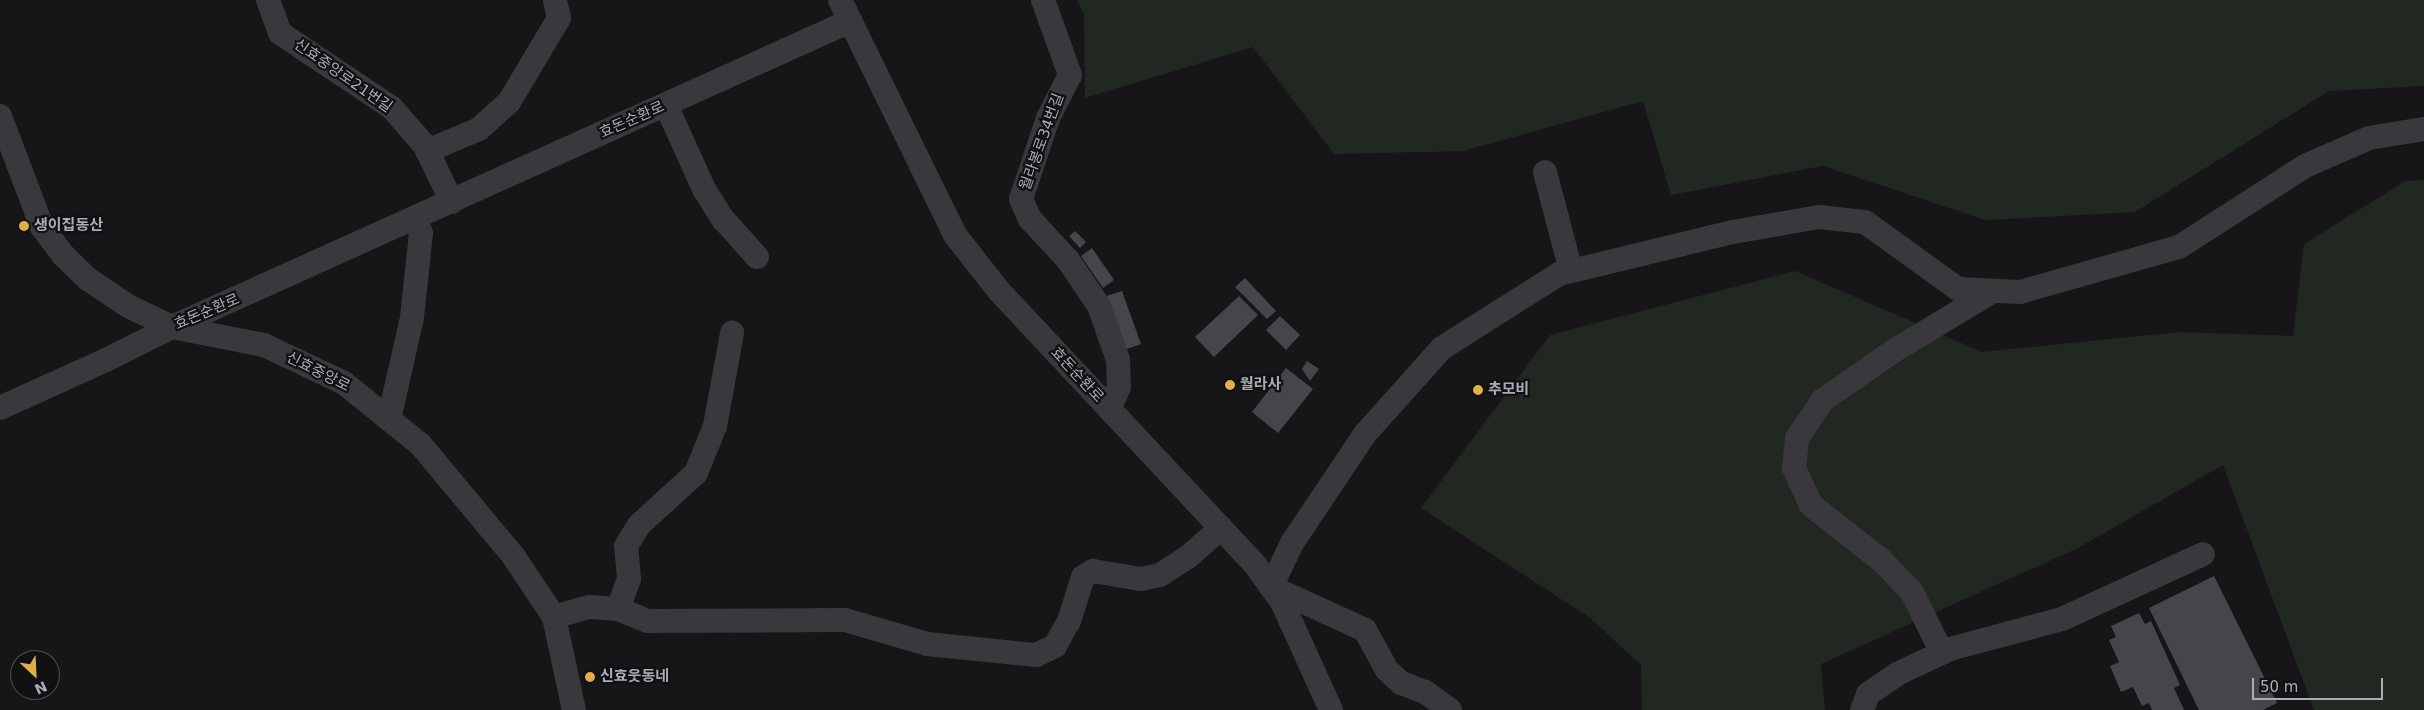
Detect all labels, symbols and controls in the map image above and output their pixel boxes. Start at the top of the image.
street label: 신효중앙로21번길 [290,35,396,117]
street label: 월라봉로34번길 [1016,91,1068,193]
street label: 효돈순환로 [597,98,667,142]
place label: 생이집동산 [34,217,103,235]
marker: 생이집동산 [18,220,30,232]
street label: 효돈순환로 [172,290,242,334]
street label: 효돈순환로 [1047,344,1107,406]
street label: 신효중앙로 [283,348,353,396]
place label: 월라사 [1240,376,1281,394]
marker: 월라사 [1224,379,1236,391]
place label: 추모비 [1488,381,1529,399]
marker: 추모비 [1472,384,1484,396]
north arrow [10,650,60,700]
place label: 신효웃동네 [600,668,669,686]
scale bar [2254,668,2385,700]
marker: 신효웃동네 [584,671,596,683]
text: N [32,678,50,697]
text: 50 m [2260,678,2298,696]

